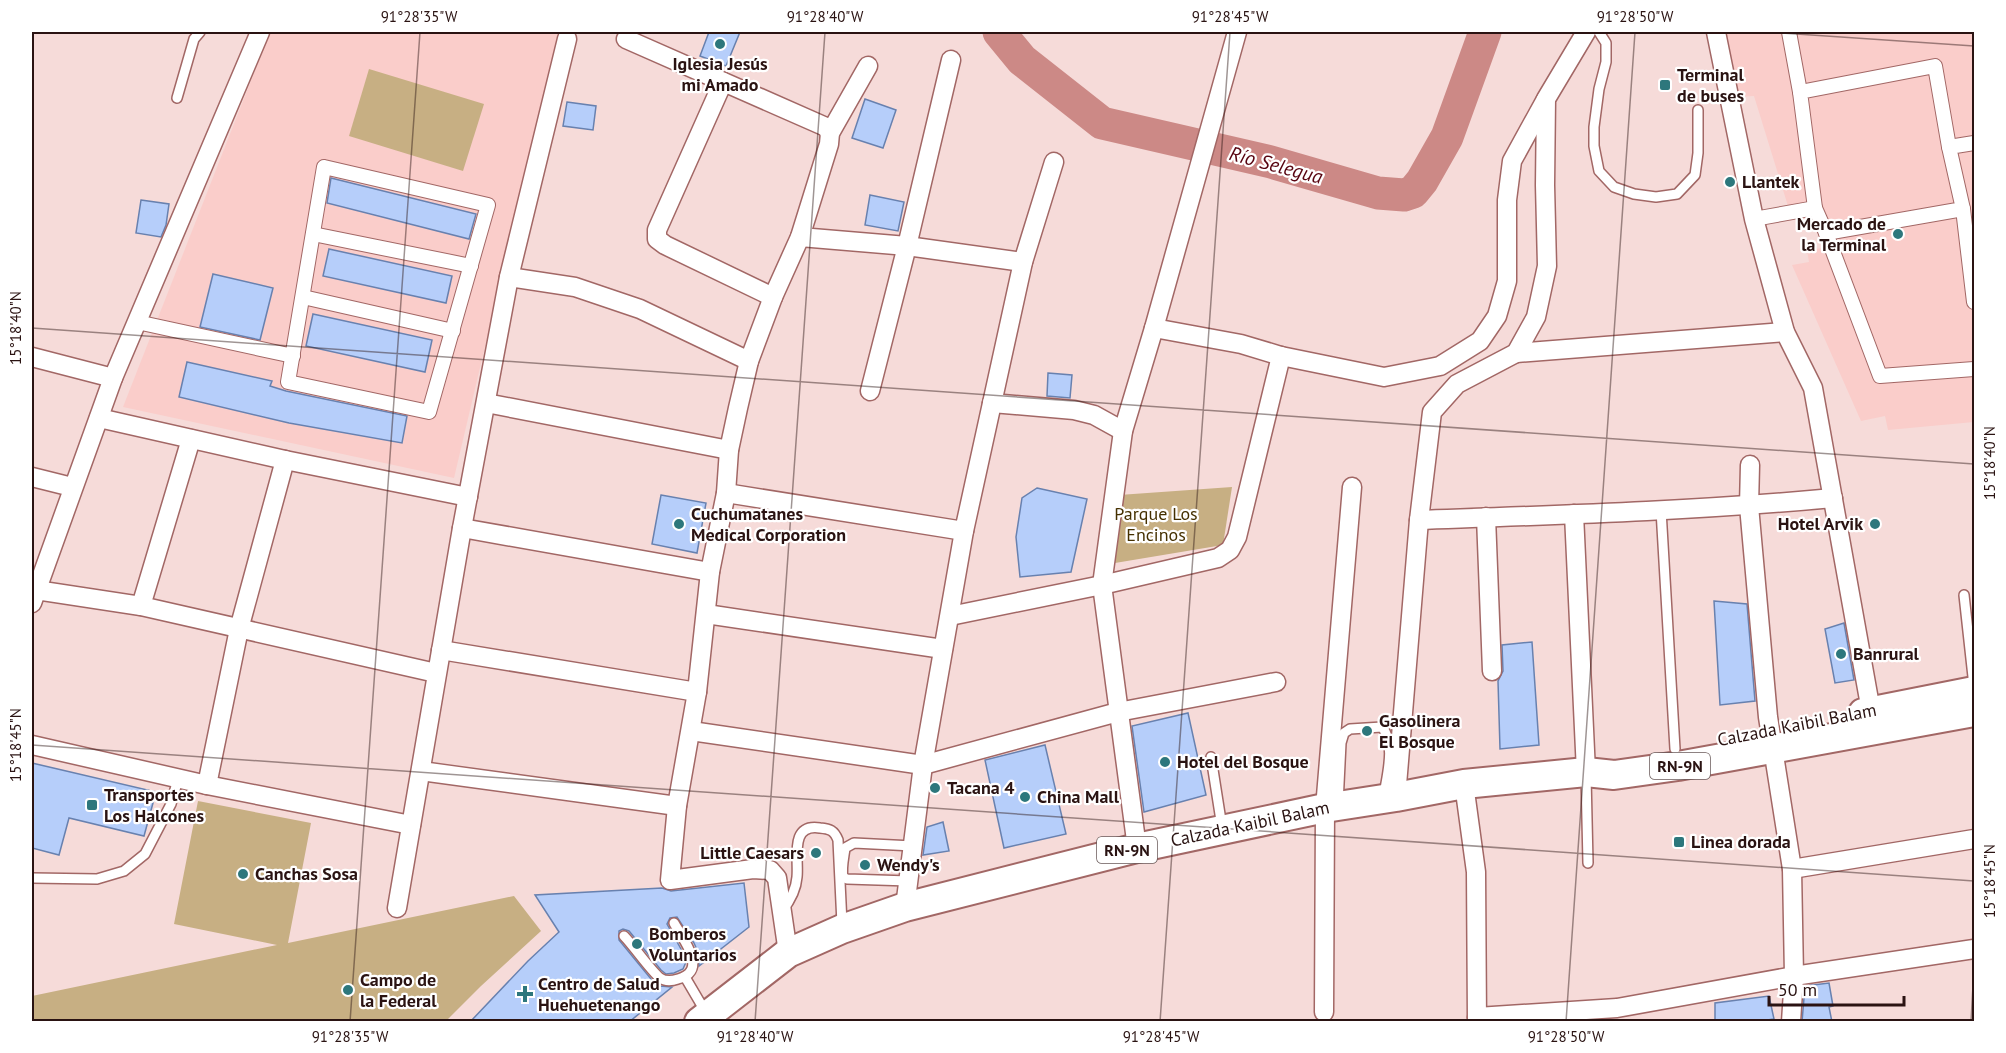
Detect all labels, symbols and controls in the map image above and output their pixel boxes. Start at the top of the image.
text: 91°28'35"W [381,7,458,26]
text: 91°28'40"W [787,7,864,26]
text: 91°28'45"W [1192,7,1269,26]
text: 91°28'50"W [1597,7,1674,26]
marker: Iglesia Jesús mi Amado [713,37,727,51]
place label: Iglesia Jesús mi Amado [672,52,768,96]
place label: Terminal de buses [1677,63,1744,107]
marker: Terminal de buses [1658,78,1672,92]
water label: Río Selegua [1226,140,1326,190]
place label: Llantek [1742,170,1800,193]
marker: Llantek [1723,175,1737,189]
place label: Mercado de la Terminal [1797,212,1887,256]
marker: Mercado de la Terminal [1891,227,1905,241]
text: 15°18'40"N [6,291,25,365]
text: 15°18'40"N [1980,426,1999,500]
place label: Cuchumatanes Medical Corporation [691,502,846,546]
park label: Parque Los Encinos [1114,502,1198,546]
place label: Hotel Arvik [1778,512,1863,535]
marker: Cuchumatanes Medical Corporation [672,517,686,531]
marker: Hotel Arvik [1868,517,1882,531]
place label: Banrural [1853,642,1920,665]
marker: Banrural [1834,647,1848,661]
street label: Calzada Kaibil Balam [1715,698,1878,751]
text: 15°18'45"N [6,708,25,782]
place label: Gasolinera El Bosque [1379,709,1461,753]
marker: Gasolinera El Bosque [1360,724,1374,738]
place label: Hotel del Bosque [1177,750,1309,773]
road number: RN-9N [1650,753,1710,779]
marker: Hotel del Bosque [1158,755,1172,769]
place label: Tacana 4 [947,776,1014,799]
marker: Tacana 4 [928,781,942,795]
place label: Transportes Los Halcones [104,783,204,827]
place label: China Mall [1037,785,1120,808]
marker: China Mall [1018,790,1032,804]
street label: Calzada Kaibil Balam [1168,795,1331,852]
marker: Transportes Los Halcones [85,798,99,812]
place label: Linea dorada [1691,830,1791,853]
marker: Linea dorada [1672,835,1686,849]
road number: RN-9N [1097,837,1157,863]
place label: Little Caesars [700,841,804,864]
text: 15°18'45"N [1980,844,1999,918]
marker: Little Caesars [809,846,823,860]
place label: Wendy's [877,853,940,876]
marker: Wendy's [858,858,872,872]
place label: Canchas Sosa [255,862,358,885]
marker: Canchas Sosa [236,867,250,881]
place label: Bomberos Voluntarios [648,922,737,966]
marker: Bomberos Voluntarios [630,937,644,951]
place label: Campo de la Federal [360,968,437,1012]
scale bar [1769,969,1904,1007]
place label: Centro de Salud Huehuetenango [538,972,661,1016]
text: 50 m [1778,978,1817,1001]
marker: Campo de la Federal [341,983,355,997]
marker: Centro de Salud Huehuetenango [516,985,534,1003]
text: 91°28'35"W [312,1027,389,1046]
text: 91°28'40"W [717,1027,794,1046]
text: 91°28'45"W [1123,1027,1200,1046]
text: 91°28'50"W [1528,1027,1605,1046]

